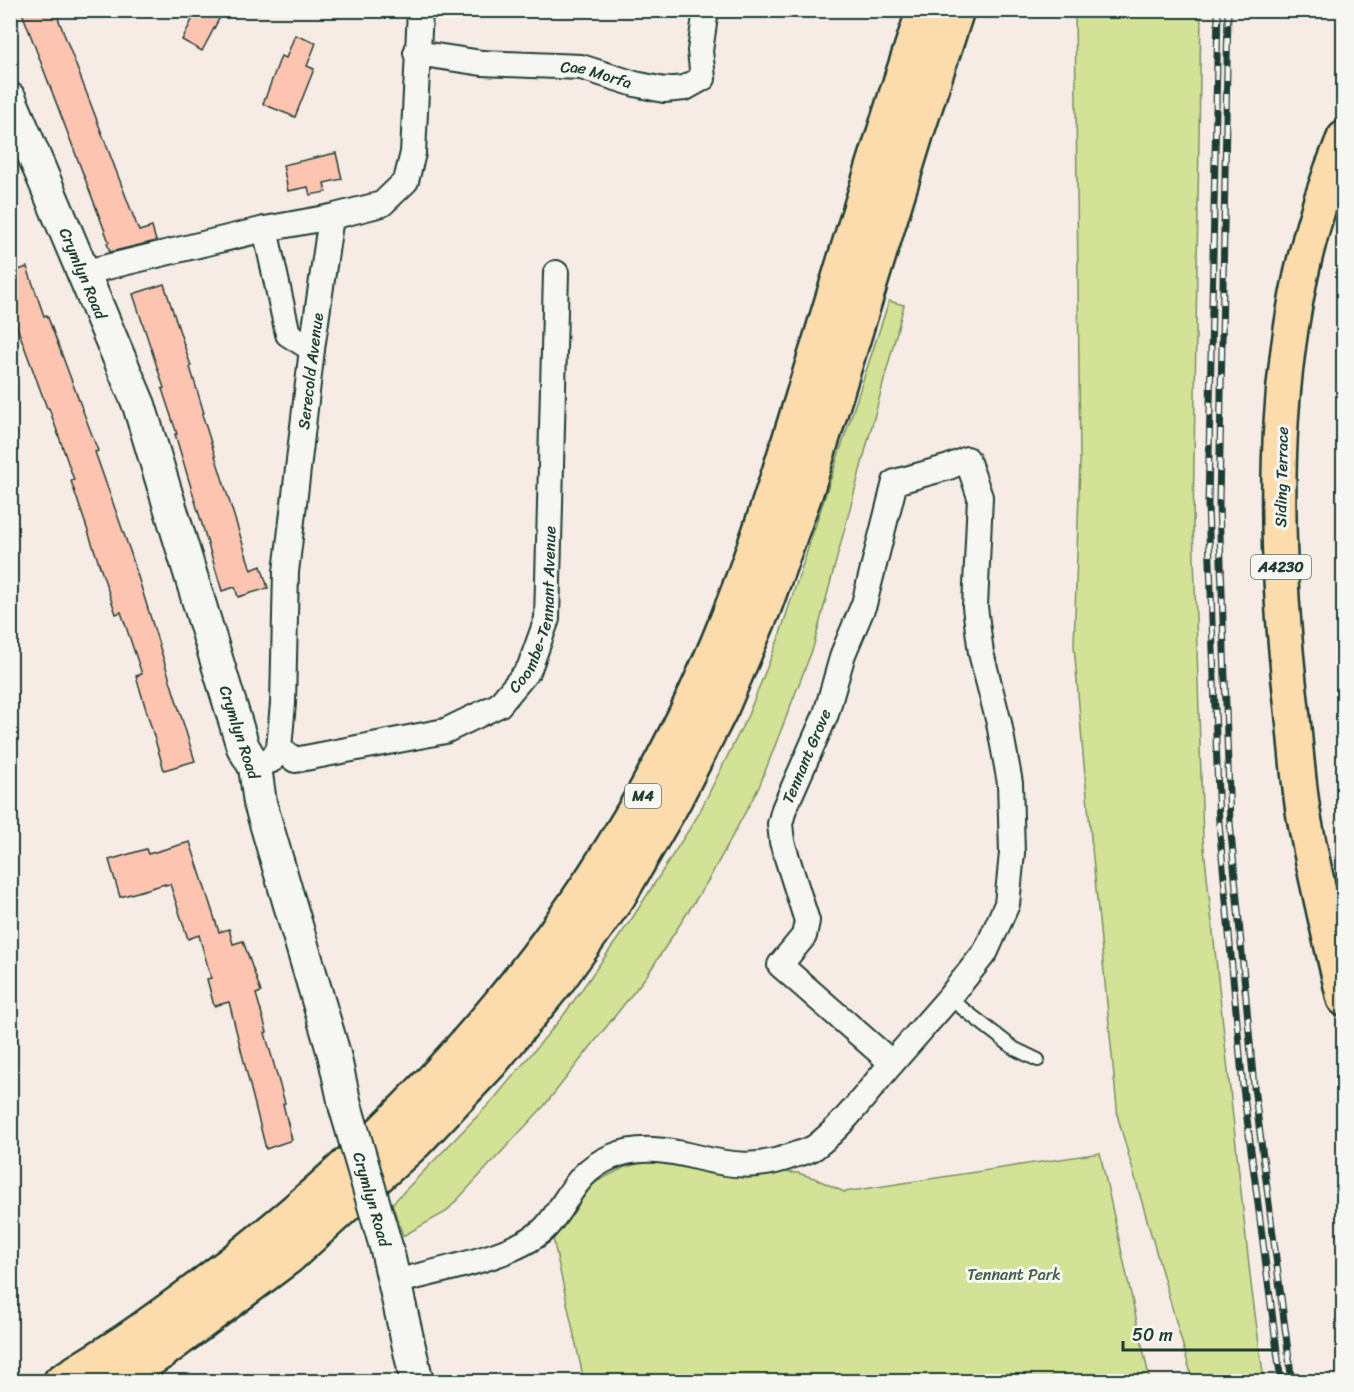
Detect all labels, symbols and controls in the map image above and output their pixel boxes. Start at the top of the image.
street label: Cae Morfa [560,52,636,97]
street label: Crymlyn Road [51,223,116,325]
street label: Serecold Avenue [289,311,332,431]
street label: Siding Terrace [1266,426,1297,528]
street label: Coombe-Tennant Avenue [501,526,564,700]
road number: A4230 [1251,555,1311,579]
street label: Crymlyn Road [211,681,269,784]
street label: Tennant Grove [773,704,840,808]
road number: M4 [625,784,661,808]
street label: Crymlyn Road [344,1149,400,1252]
park label: Tennant Park [967,1260,1061,1289]
scale bar [1123,1314,1276,1352]
text: 50 m [1132,1319,1173,1351]

